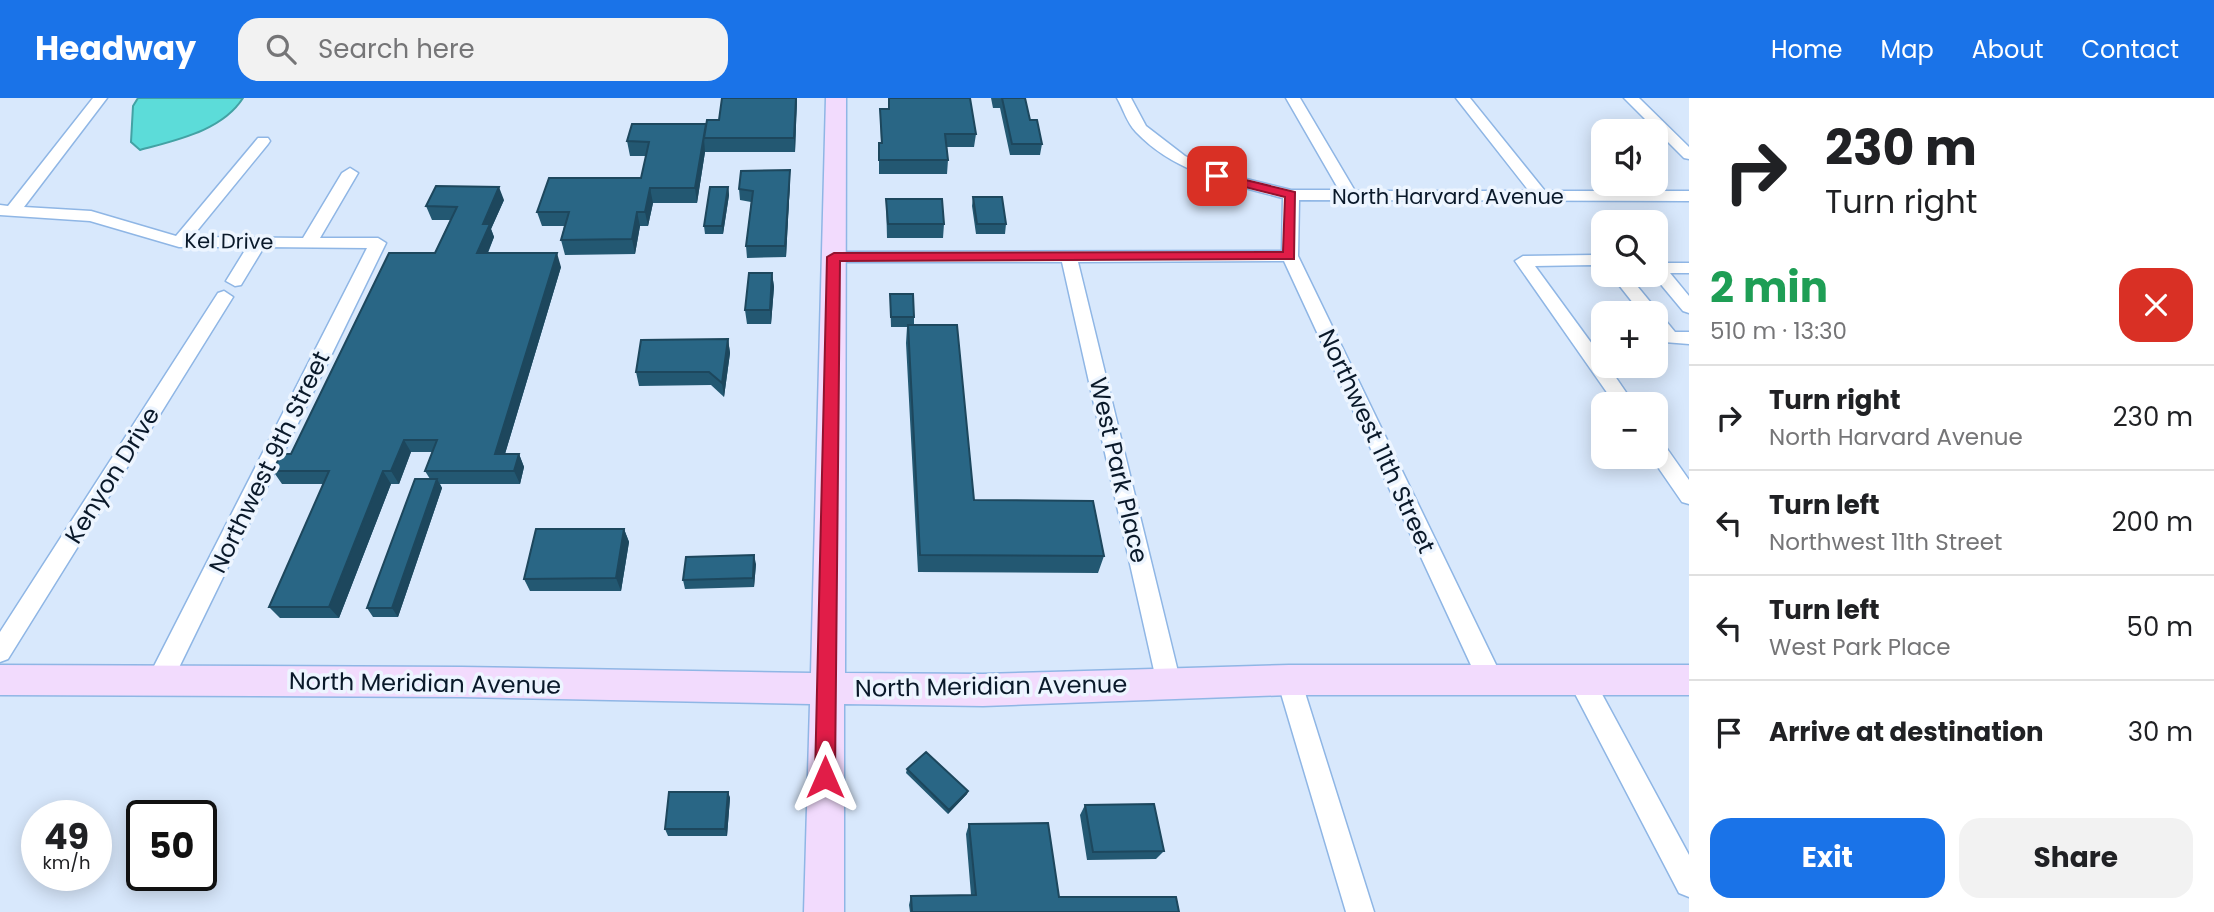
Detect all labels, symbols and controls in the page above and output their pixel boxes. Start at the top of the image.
search box [238,18,728,81]
text: Headway [35,25,196,72]
icon: search [262,30,300,68]
text: Search here [318,31,475,67]
text: Home [1771,33,1843,66]
text: Map [1881,33,1934,66]
text: About [1972,33,2043,66]
text: Contact [2081,33,2179,66]
text: 230 m [1825,114,1977,182]
map controls [1591,119,1668,469]
button: sound [1591,119,1668,196]
icon: right [1710,126,1801,217]
pin [1187,146,1247,206]
icon: arrive [1198,157,1236,195]
text: Turn right [1825,179,1977,224]
street label: North Harvard Avenue [1332,182,1564,211]
button: search [1591,210,1668,287]
street label: Kel Drive [184,226,274,256]
text: 2 min [1710,258,1828,317]
button: close [2119,268,2193,342]
button: + [1591,301,1668,378]
text: 510 m · 13:30 [1710,315,1847,347]
street label: Northwest 11th Street [1311,324,1443,558]
street label: Northwest 9th Street [201,345,337,579]
street label: West Park Place [1082,374,1156,566]
text: Turn right [1769,382,1901,418]
button: − [1591,392,1668,469]
icon: right [1710,399,1748,437]
text: 230 m [2113,399,2193,435]
street label: Kenyon Drive [57,400,167,550]
text: North Harvard Avenue [1769,421,2023,453]
text: Turn left [1769,487,1880,523]
icon: left [1710,504,1748,542]
text: 200 m [2112,504,2193,540]
text: Northwest 11th Street [1769,526,2003,558]
text: Turn left [1769,592,1880,628]
icon: left [1710,609,1748,647]
text: 50 m [2127,609,2193,645]
text: West Park Place [1769,631,1950,663]
street label: North Meridian Avenue [289,664,561,702]
street label: North Meridian Avenue [855,667,1127,705]
icon: arrive [1710,714,1748,752]
text: Arrive at destination [1769,714,2044,750]
text: 30 m [2128,714,2193,750]
position arrow [788,740,862,814]
speed limit sign: 50 [126,800,217,891]
text: 49 [44,812,89,861]
button: Exit [1710,818,1945,898]
button: Share [1959,818,2193,898]
text: km/h [43,850,90,875]

